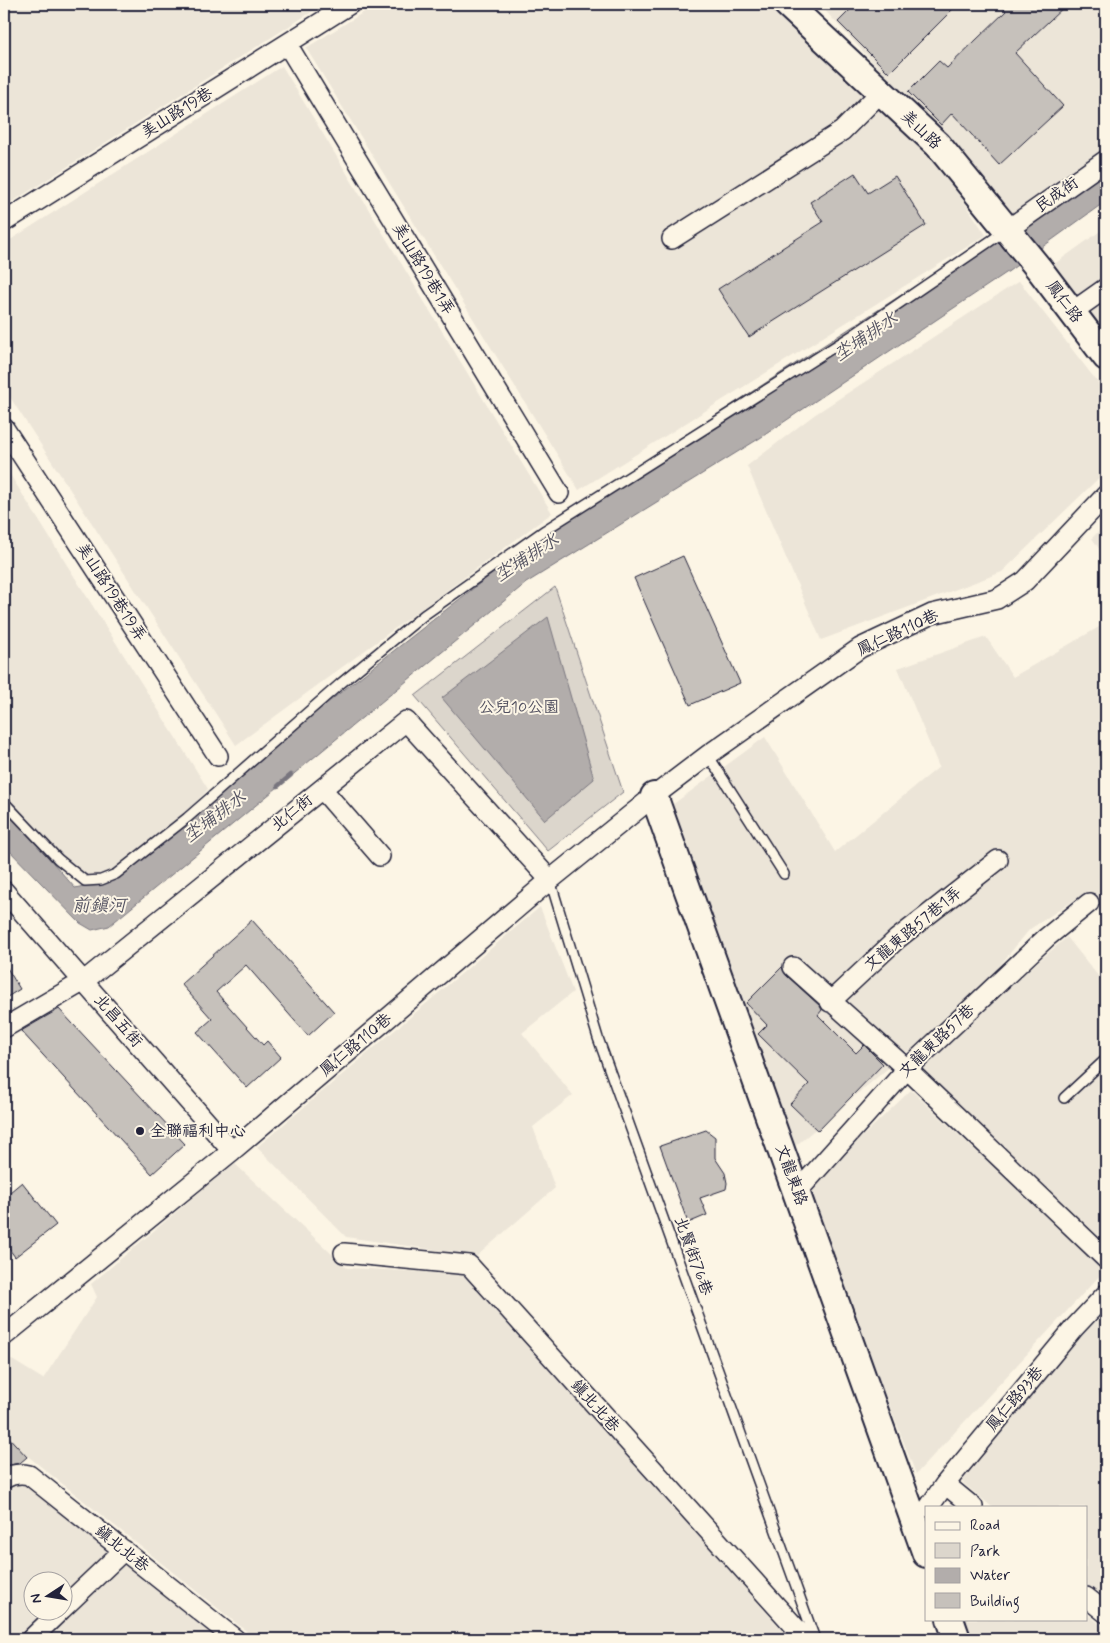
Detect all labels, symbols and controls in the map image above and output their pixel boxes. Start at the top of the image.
street label: 美山路19巷 [137,83,217,143]
street label: 美山路 [896,106,946,154]
street label: 民成街 [1031,173,1083,217]
street label: 美山路19巷1弄 [387,219,459,319]
street label: 鳳仁路 [1041,277,1087,327]
water label: 坔埔排水 [829,306,903,367]
water label: 坔埔排水 [490,528,565,588]
street label: 美山路19巷19弄 [71,539,151,645]
street label: 鳳仁路110巷 [854,605,942,661]
park label: 公兒10公園 [479,697,559,718]
water label: 坔埔排水 [179,785,252,848]
street label: 北仁街 [267,790,317,836]
street label: 文龍東路57巷1弄 [860,882,966,976]
water label: 前鎮河 [72,894,129,918]
street label: 北昌五街 [89,990,147,1052]
street label: 文龍東路57巷 [895,1000,979,1082]
street label: 鳳仁路110巷 [316,1009,396,1081]
place label: 全聯福利中心 [150,1121,246,1142]
marker: 全聯福利中心 [134,1125,146,1137]
street label: 文龍東路 [770,1141,812,1209]
street label: 北賢街76巷 [669,1214,717,1298]
street label: 鳳仁路93巷 [982,1362,1048,1436]
street label: 鎮北北巷 [566,1375,624,1437]
legend [925,1506,1088,1620]
text: Road [970,1516,1000,1536]
street label: 鎮北北巷 [91,1521,153,1577]
text: Park [970,1542,1000,1562]
text: Water [970,1566,1010,1586]
north arrow [22,1570,72,1620]
text: N [26,1592,46,1605]
text: Building [970,1592,1020,1613]

